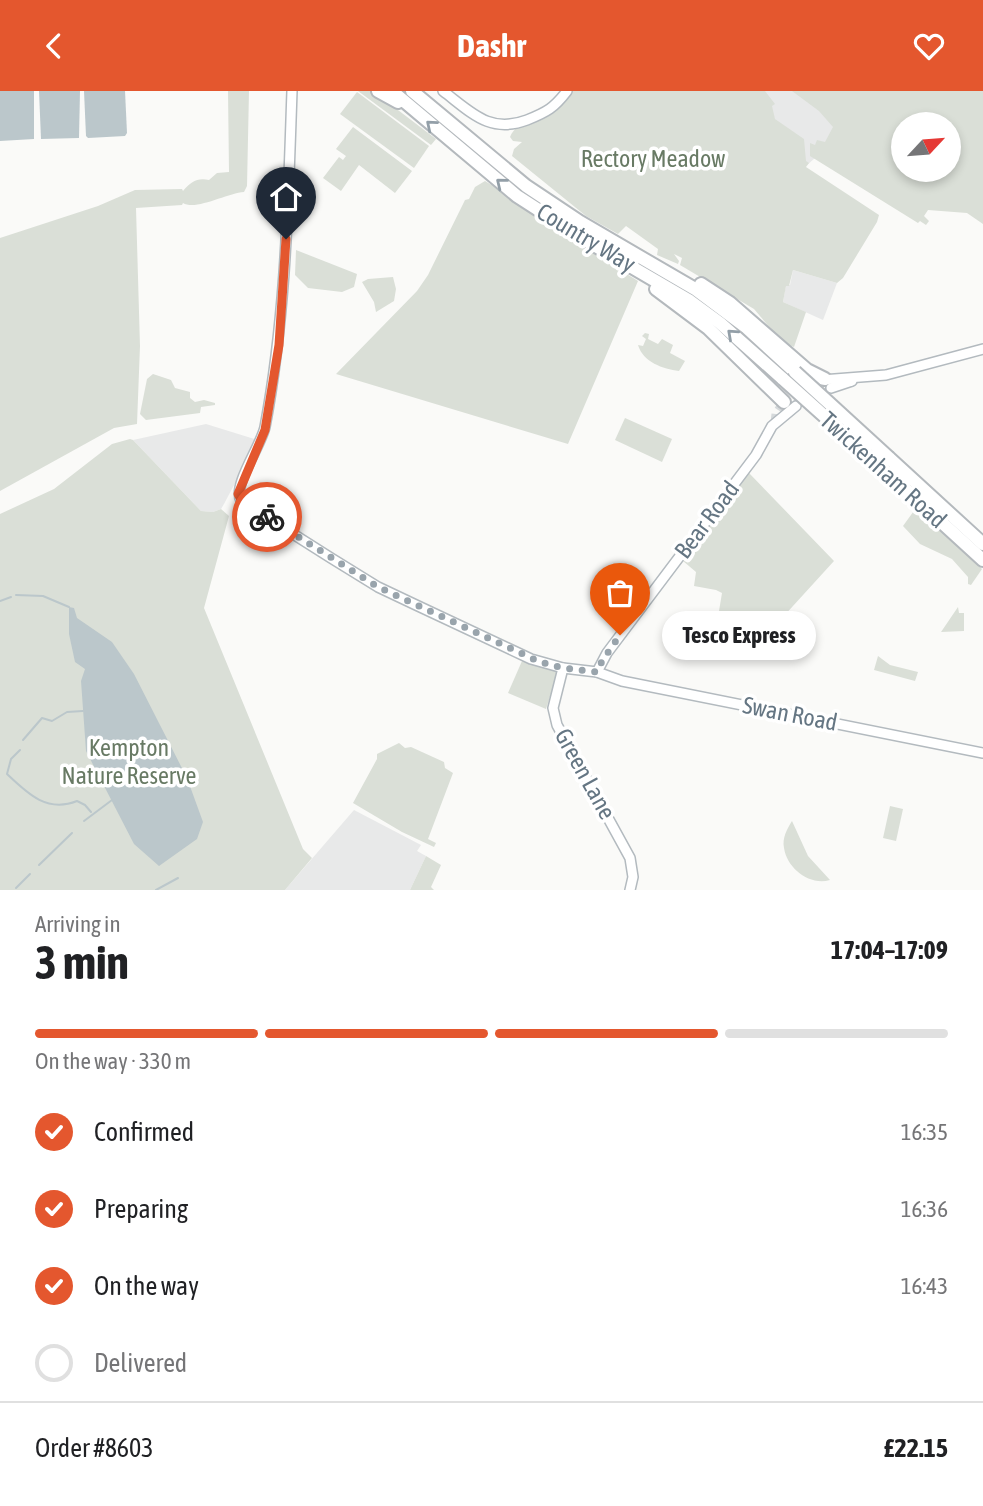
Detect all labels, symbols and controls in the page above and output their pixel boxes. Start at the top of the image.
icon: back [35,27,73,65]
text: Dashr [457,27,526,64]
icon: heart [910,27,948,65]
north arrow [891,112,961,182]
map controls [891,112,961,182]
one-way arrow [427,121,440,133]
park label: Rectory Meadow [581,145,725,172]
pin [256,167,316,239]
icon: home [267,178,305,216]
one-way arrow [497,179,510,191]
street label: Country Way [532,198,641,278]
one-way arrow [727,330,740,342]
street label: Twickenham Road [815,406,952,533]
street label: Bear Road [669,476,744,564]
courier [232,482,302,552]
icon: bike [248,498,286,536]
pin [590,563,650,635]
icon: bag [601,574,639,612]
callout: Tesco Express [662,611,816,659]
text: Tesco Express [682,622,796,648]
street label: Swan Road [740,691,840,736]
street label: Green Lane [550,724,621,824]
park label: Kempton Nature Reserve [62,734,196,789]
text: Arriving in [35,911,121,937]
text: 17:04–17:09 [831,935,948,965]
text: 3 min [35,936,129,989]
text: On the way · 330 m [35,1048,191,1074]
icon: check [35,1113,73,1151]
text: Confirmed [94,1117,194,1147]
text: 16:35 [901,1119,948,1145]
icon: check [35,1190,73,1228]
text: Preparing [94,1194,188,1224]
text: 16:36 [901,1196,948,1222]
icon: check [35,1267,73,1305]
text: On the way [94,1271,199,1301]
text: 16:43 [901,1273,948,1299]
text: Delivered [94,1348,187,1378]
text: Order #8603 [35,1433,154,1463]
text: £22.15 [884,1433,948,1463]

